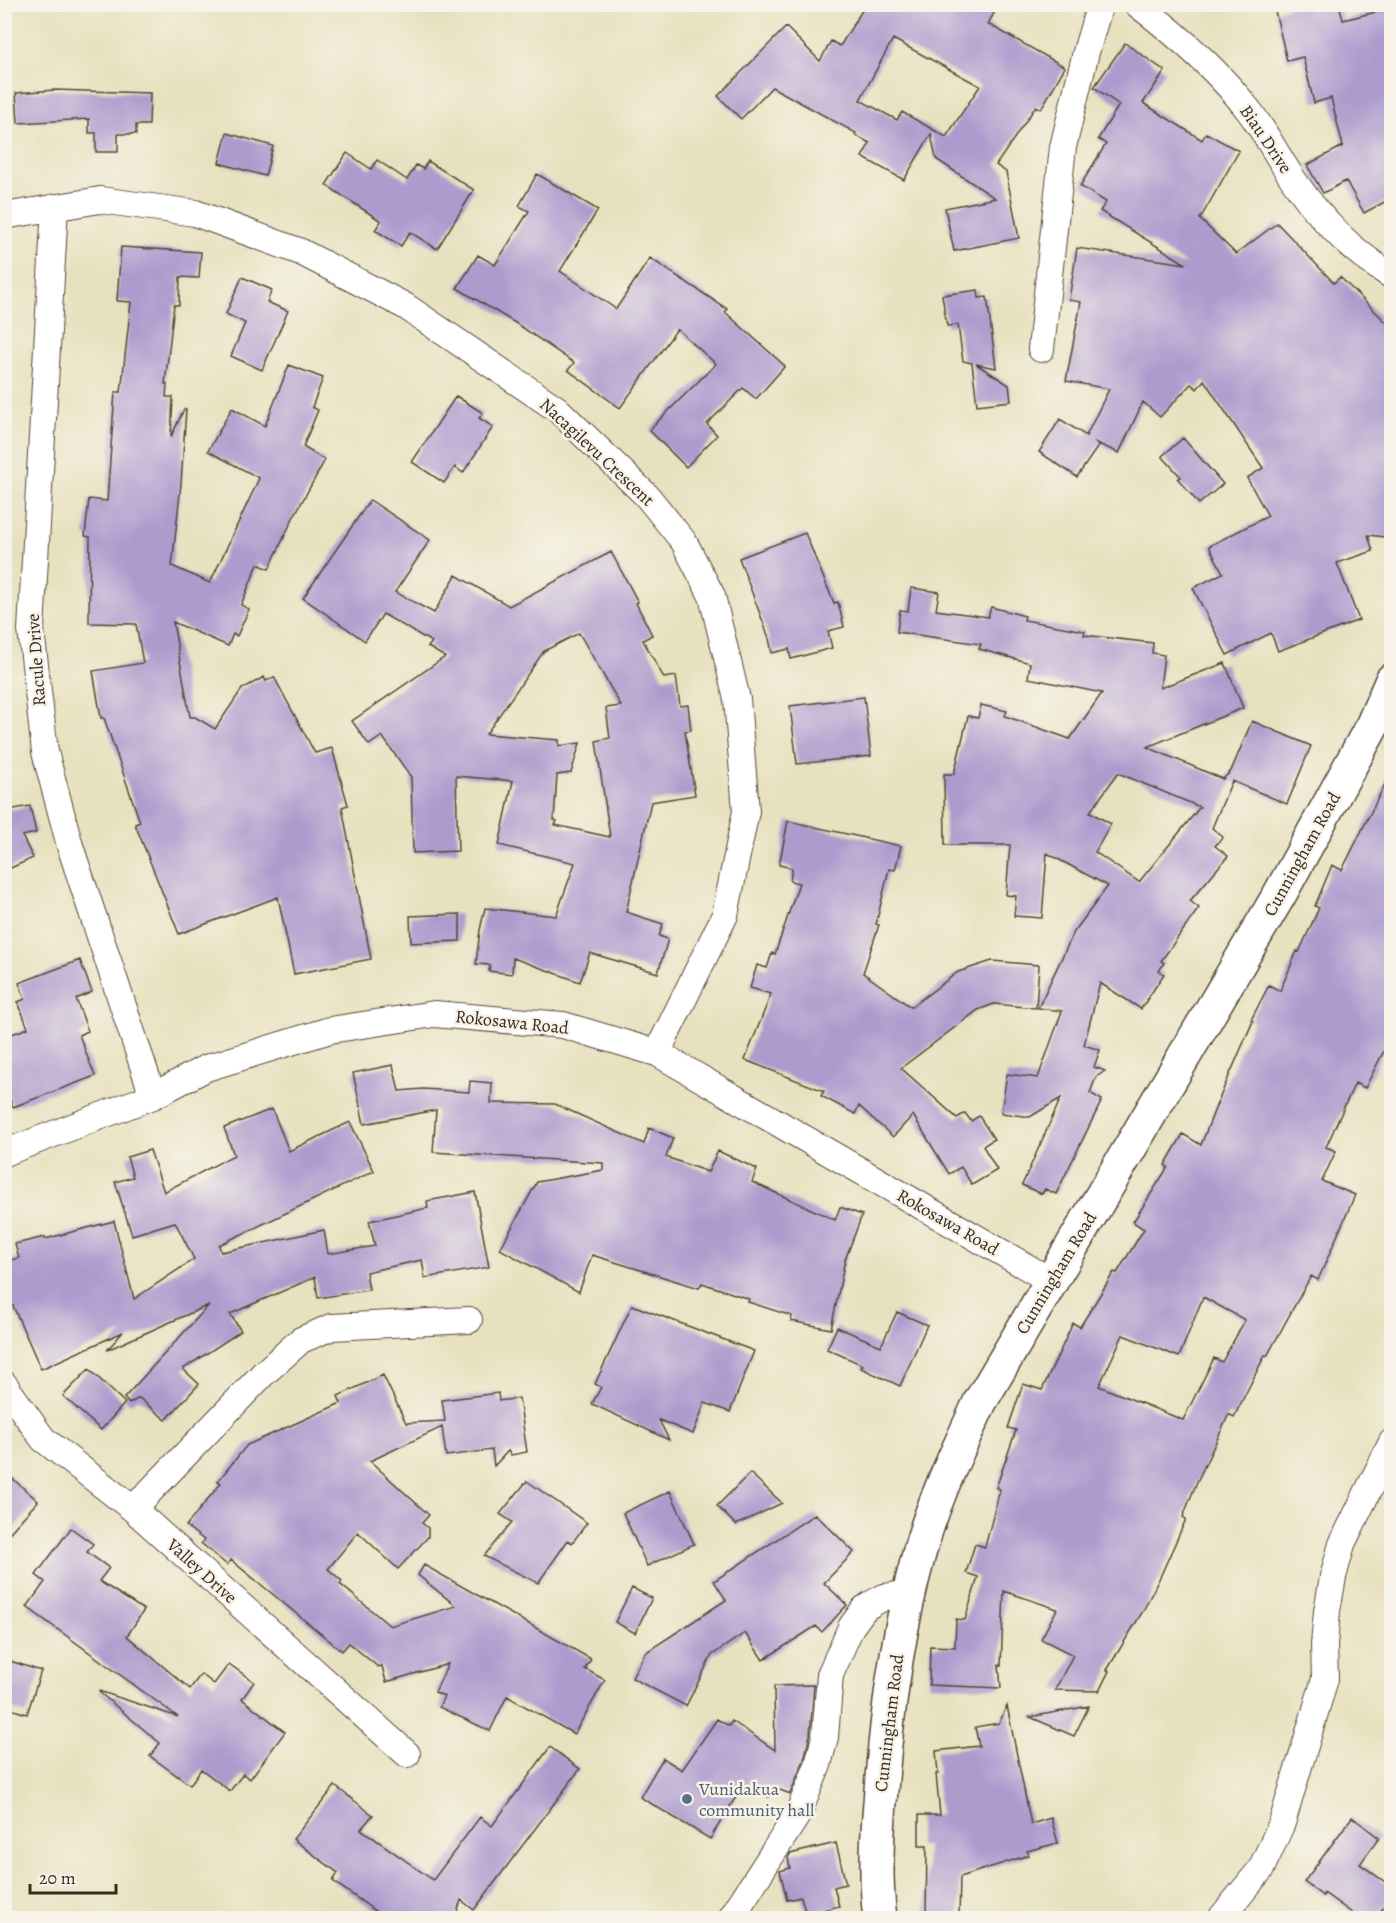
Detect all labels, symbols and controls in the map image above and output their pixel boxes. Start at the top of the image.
street label: Biau Drive [1234,100,1298,178]
street label: Nacagilevu Crescent [534,392,660,512]
street label: Racule Drive [21,613,51,707]
street label: Cunningham Road [1258,787,1346,920]
street label: Rokosawa Road [454,1004,570,1040]
street label: Rokosawa Road [893,1183,1004,1261]
street label: Cunningham Road [1010,1207,1102,1339]
street label: Valley Drive [161,1532,242,1609]
street label: Cunningham Road [869,1652,909,1793]
place label: Vunidakua community hall [698,1777,815,1822]
marker: Vunidakua community hall [680,1792,694,1806]
scale bar [30,1857,116,1895]
text: 20 m [39,1866,76,1890]

